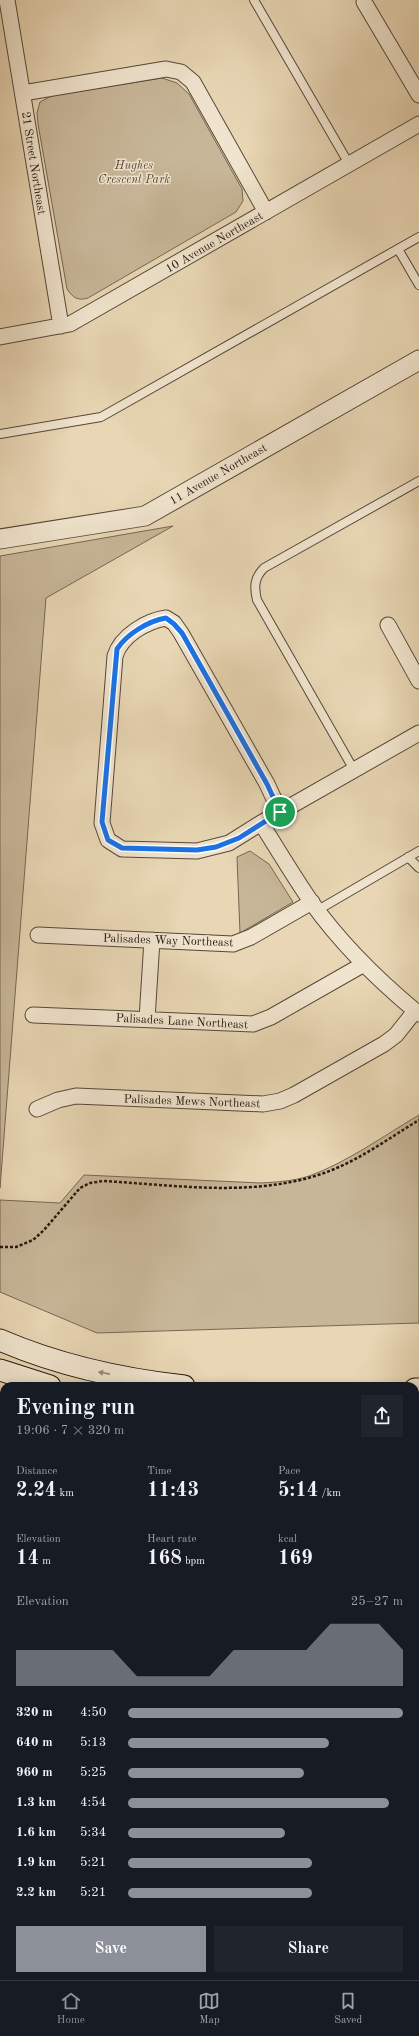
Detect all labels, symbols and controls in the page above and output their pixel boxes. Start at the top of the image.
street label: 21 Street Northeast [19,111,47,216]
park label: Hughes Crescent Park [98,160,170,186]
street label: 10 Avenue Northeast [164,210,265,276]
street label: 11 Avenue Northeast [168,442,269,508]
pin [263,795,297,829]
icon: arrive [269,801,291,823]
street label: Palisades Way Northeast [103,933,233,949]
street label: Palisades Lane Northeast [115,1013,248,1031]
street label: Palisades Mews Northeast [123,1094,260,1110]
one-way arrow [98,1369,110,1375]
button: share [361,1395,403,1437]
text: Evening run [16,1397,135,1419]
text: 19:06 · 7 × 320 m [16,1424,124,1437]
text: Distance [16,1466,57,1477]
text: Time [147,1466,172,1477]
text: Pace [278,1466,300,1477]
text: 2.24 [16,1481,56,1501]
text: 11:43 [147,1481,199,1501]
text: 5:14 [278,1481,318,1501]
text: km [56,1488,74,1499]
text: /km [318,1488,341,1499]
text: Elevation [16,1534,61,1545]
text: Heart rate [147,1534,196,1545]
text: kcal [278,1534,297,1545]
text: 14 [16,1549,39,1569]
text: 168 [147,1549,182,1569]
text: 169 [278,1549,313,1569]
text: m [39,1556,51,1567]
text: bpm [182,1556,205,1567]
text: Elevation [16,1595,69,1608]
text: 25–27 m [351,1595,403,1608]
text: 320 m [16,1706,53,1719]
text: 4:50 [80,1706,106,1719]
text: 640 m [16,1736,53,1749]
text: 5:13 [80,1736,106,1749]
text: 960 m [16,1766,53,1779]
text: 5:25 [80,1766,106,1779]
text: 1.3 km [16,1796,56,1809]
text: 4:54 [80,1796,106,1809]
text: 1.6 km [16,1826,56,1839]
text: 5:34 [80,1826,106,1839]
text: 1.9 km [16,1856,56,1869]
text: 5:21 [80,1856,106,1869]
text: 2.2 km [16,1886,56,1899]
text: 5:21 [80,1886,106,1899]
button: Save [16,1926,206,1972]
button: Share [214,1926,403,1972]
tab: Home [57,1990,85,2028]
tab: Map [198,1990,220,2028]
tab: Saved [334,1990,362,2028]

